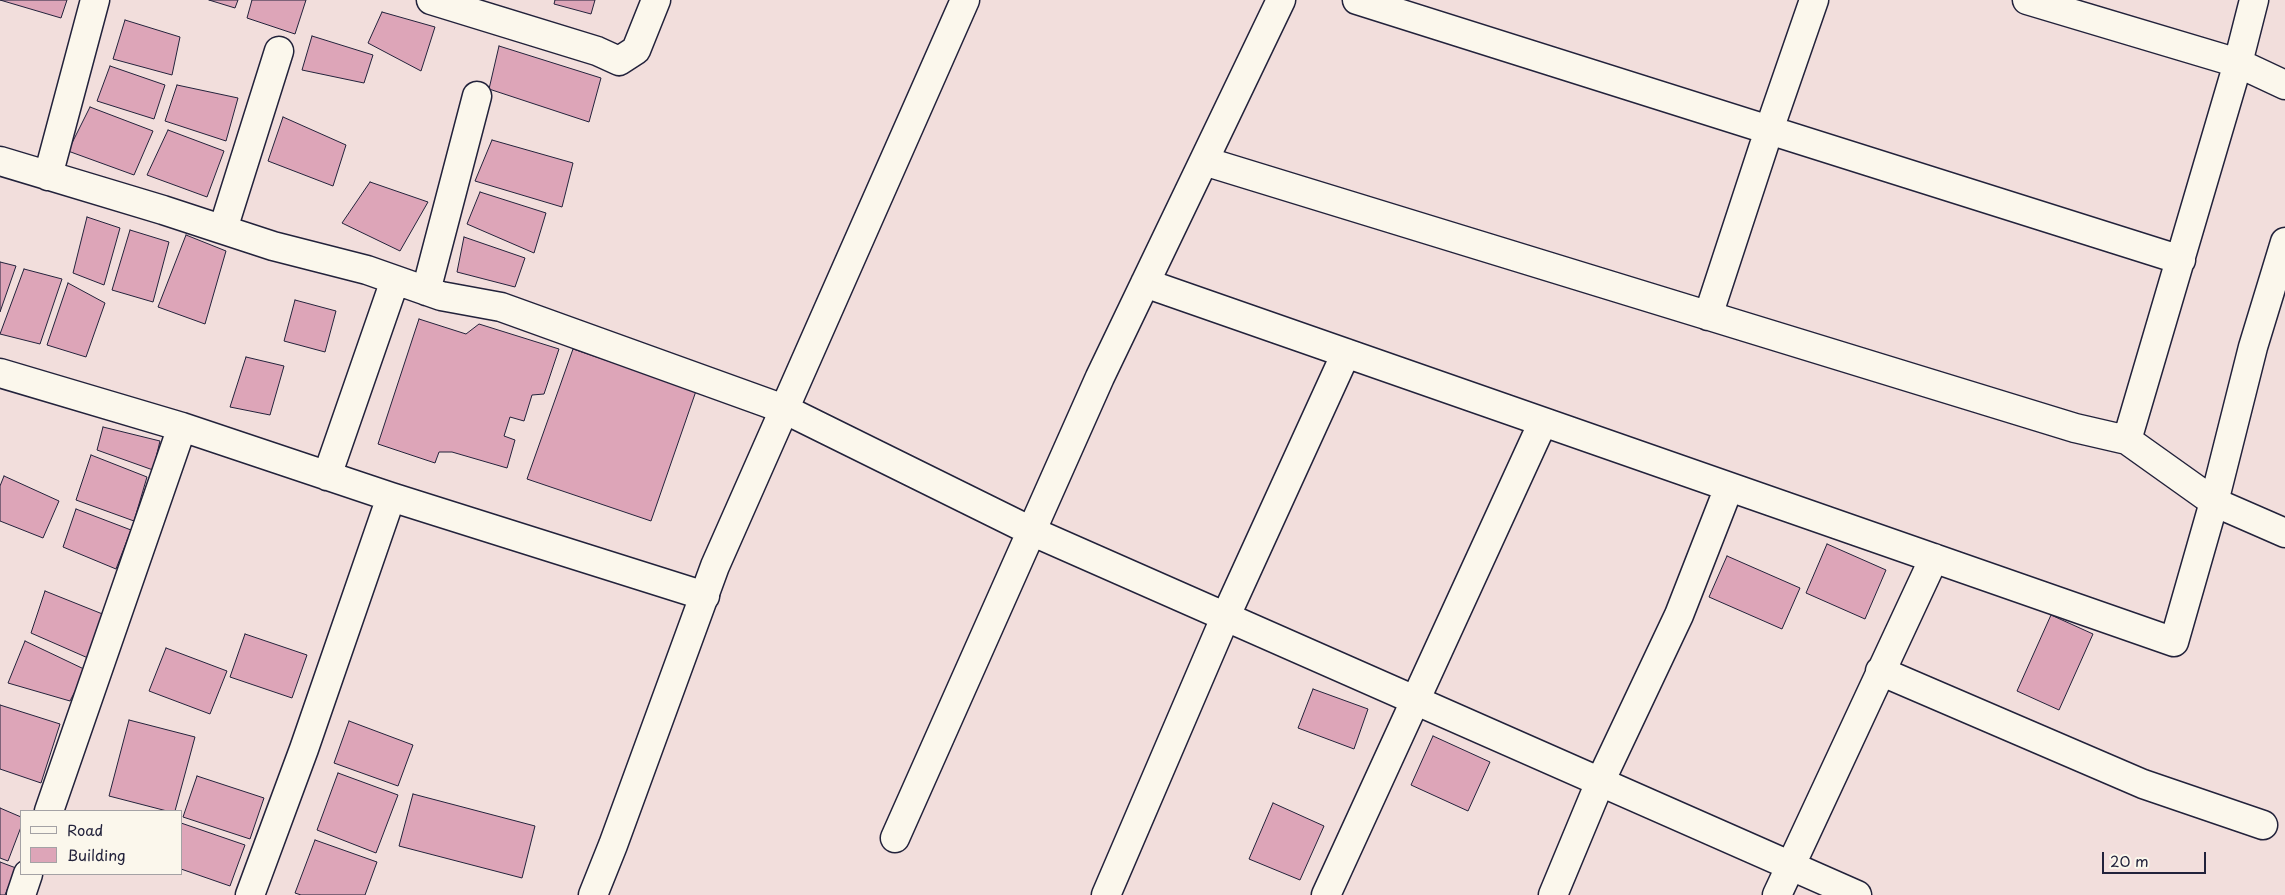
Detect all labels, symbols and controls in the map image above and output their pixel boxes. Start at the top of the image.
legend [20,810,182,875]
text: Road [67,818,103,841]
scale bar [2105,842,2209,874]
text: Building [67,843,126,866]
text: 20 m [2110,849,2149,872]

